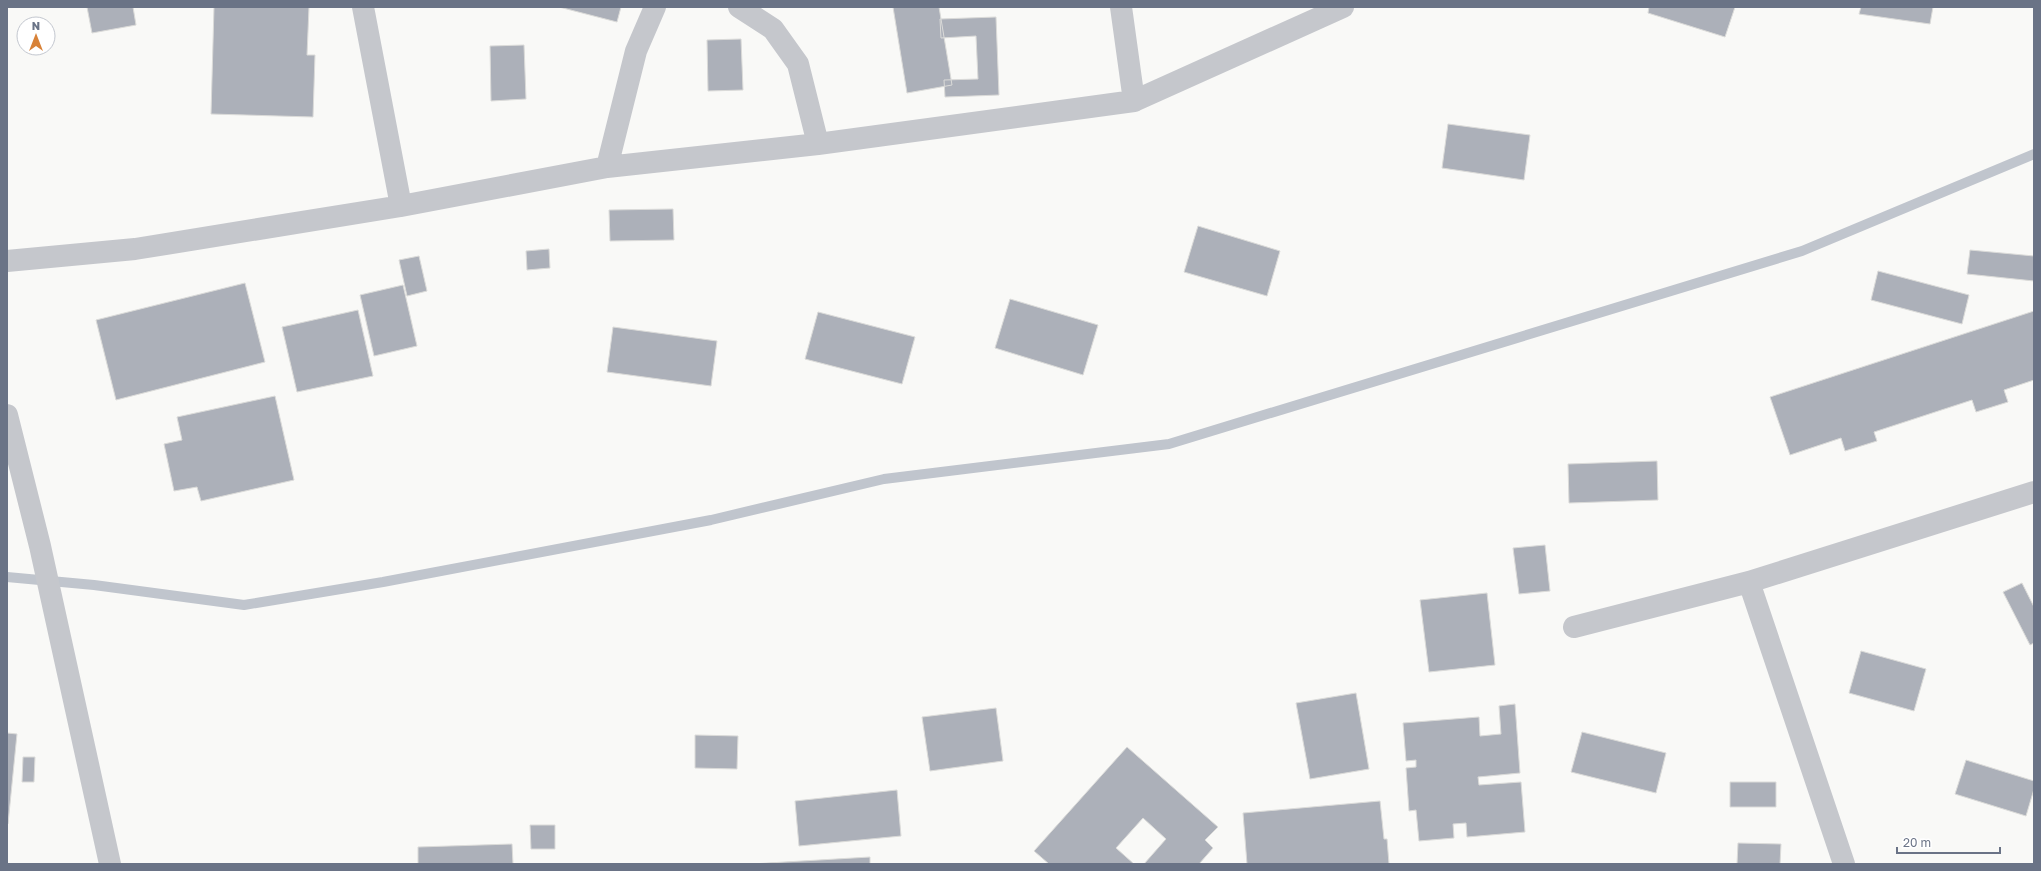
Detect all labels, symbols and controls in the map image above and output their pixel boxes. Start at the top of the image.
north arrow [16,16,56,56]
text: N [32,19,40,32]
scale bar [1897,829,2000,855]
text: 20 m [1903,835,1931,850]

